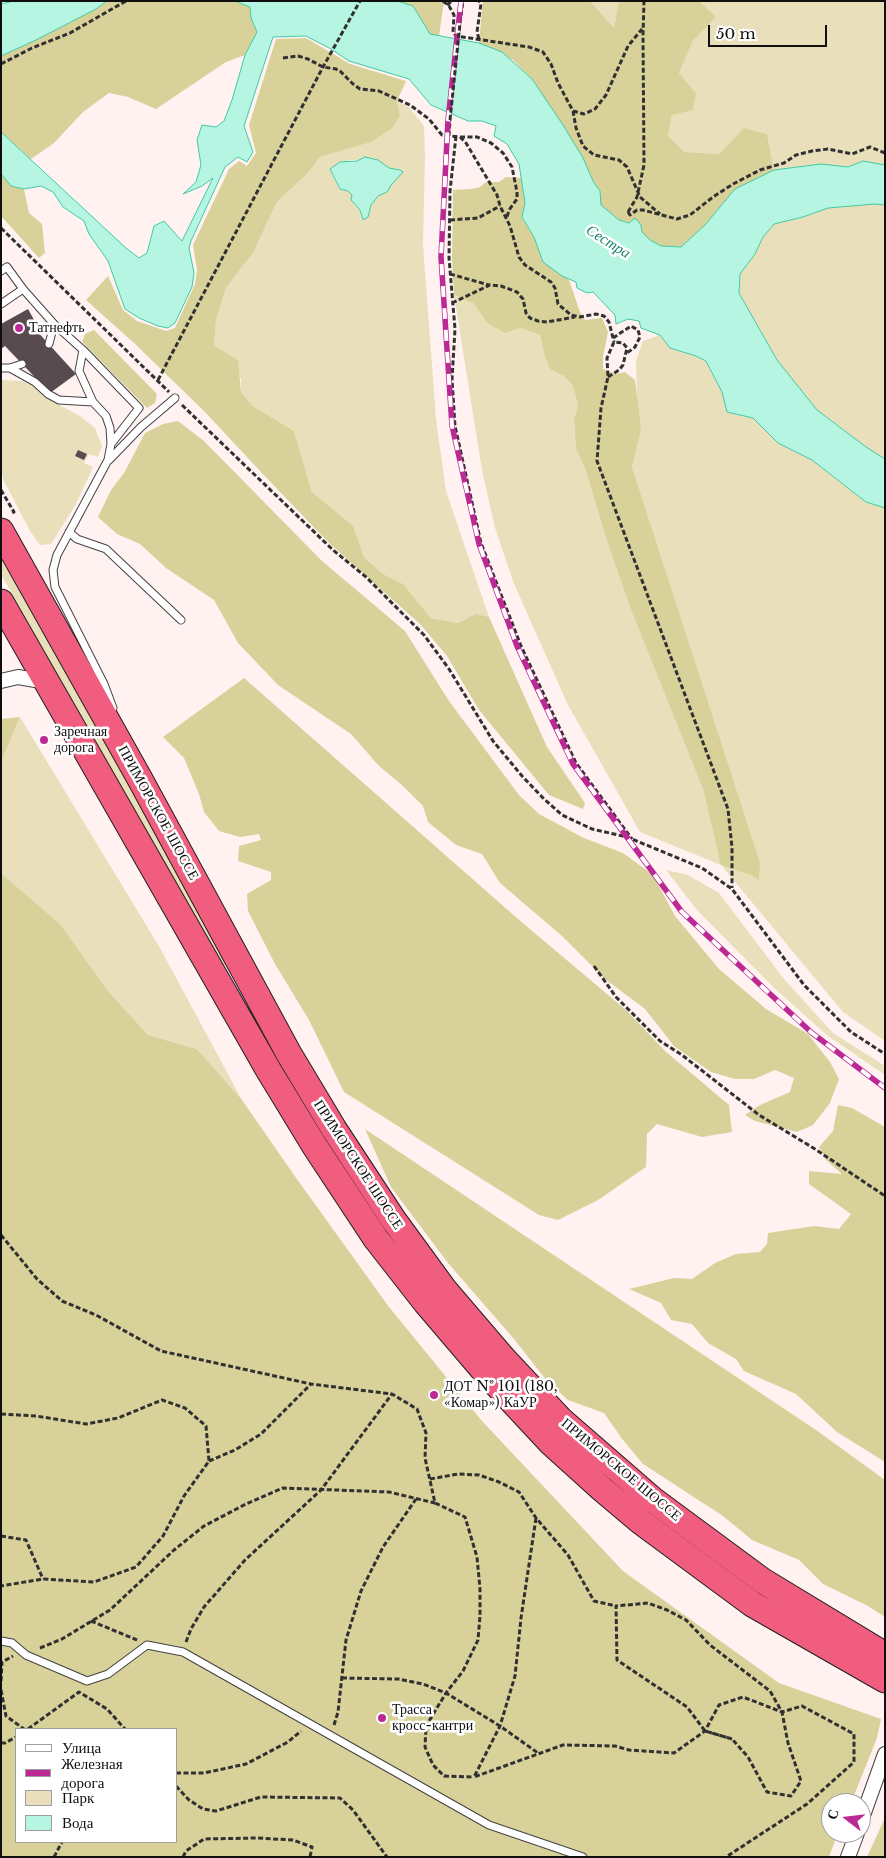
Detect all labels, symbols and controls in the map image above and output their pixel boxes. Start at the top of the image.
scale bar [711,15,830,47]
text: 50 m [716,24,756,43]
water label: Сестра [582,221,634,263]
place label: Татнефть [29,320,85,336]
marker: Татнефть [13,322,25,334]
place label: Заречная дорога [54,724,107,756]
marker: Заречная дорога [38,734,50,746]
street label: ПРИМОРСКОЕ ШОССЕ [114,743,202,883]
street label: ПРИМОРСКОЕ ШОССЕ [310,1097,406,1233]
place label: ДОТ № 101 (180, «Комар») КаУР [444,1379,558,1411]
marker: ДОТ № 101 (180, «Комар») КаУР [428,1389,440,1401]
street label: ПРИМОРСКОЕ ШОССЕ [558,1415,684,1525]
place label: Трасса кросс-кантри [392,1702,473,1734]
marker: Трасса кросс-кантри [376,1712,388,1724]
legend [15,1728,178,1843]
text: Улица [62,1738,101,1757]
text: Железная дорога [61,1754,123,1792]
text: Парк [62,1788,94,1807]
north arrow [821,1793,871,1843]
text: С [822,1807,843,1821]
text: Вода [62,1813,93,1832]

